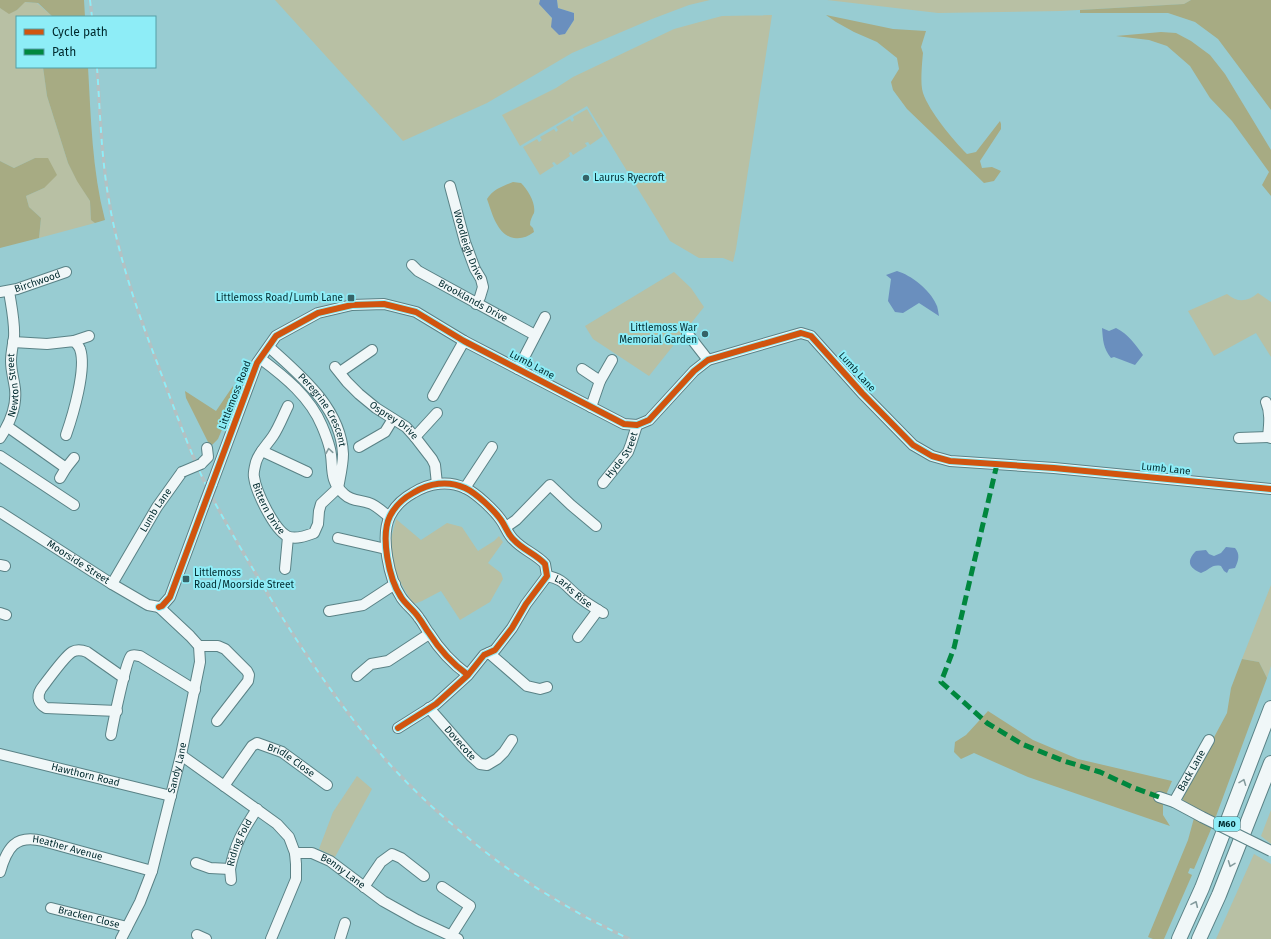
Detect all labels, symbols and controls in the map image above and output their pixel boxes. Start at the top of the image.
legend [16,16,156,68]
text: Cycle path [52,25,108,39]
text: Path [52,45,76,59]
place label: Laurus Ryecroft [594,172,665,184]
marker: Laurus Ryecroft [581,173,591,183]
street label: Woodleigh Drive [451,208,487,283]
street label: Birchwood [13,268,62,295]
street label: Brooklands Drive [436,277,510,325]
place label: Littlemoss Road/Lumb Lane [216,292,343,304]
marker: Littlemoss Road/Lumb Lane [346,293,356,303]
place label: Littlemoss War Memorial Garden [619,322,697,346]
marker: Littlemoss War Memorial Garden [700,329,710,339]
street label: Lumb Lane [507,348,557,382]
street label: Lumb Lane [836,350,878,394]
street label: Newton Street [5,352,21,419]
street label: Littlemoss Road [216,359,254,431]
street label: Peregrine Crescent [295,371,348,448]
street label: Osprey Drive [367,399,421,442]
street label: Hyde Street [603,430,640,481]
one-way arrow [325,447,334,454]
street label: Lumb Lane [1141,460,1191,478]
street label: Bittern Drive [250,481,287,537]
street label: Lumb Lane [138,486,174,534]
street label: Moorside Street [45,538,112,587]
place label: Littlemoss Road/Moorside Street [194,567,295,591]
street label: Larks Rise [552,573,594,611]
marker: Littlemoss Road/Moorside Street [181,574,191,584]
street label: Dovecote [442,724,478,763]
street label: Sandy Lane [166,741,189,795]
street label: Bridle Close [266,741,317,780]
street label: Back Lane [1175,748,1208,794]
street label: Hawthorn Road [50,761,121,789]
one-way arrow [1238,779,1246,786]
street label: Riding Fold [225,817,255,868]
road number: M60 [1214,817,1240,831]
street label: Heather Avenue [31,833,104,863]
street label: Benny Lane [318,851,368,891]
one-way arrow [1228,861,1236,868]
one-way arrow [1191,900,1199,907]
street label: Bracken Close [57,904,121,931]

